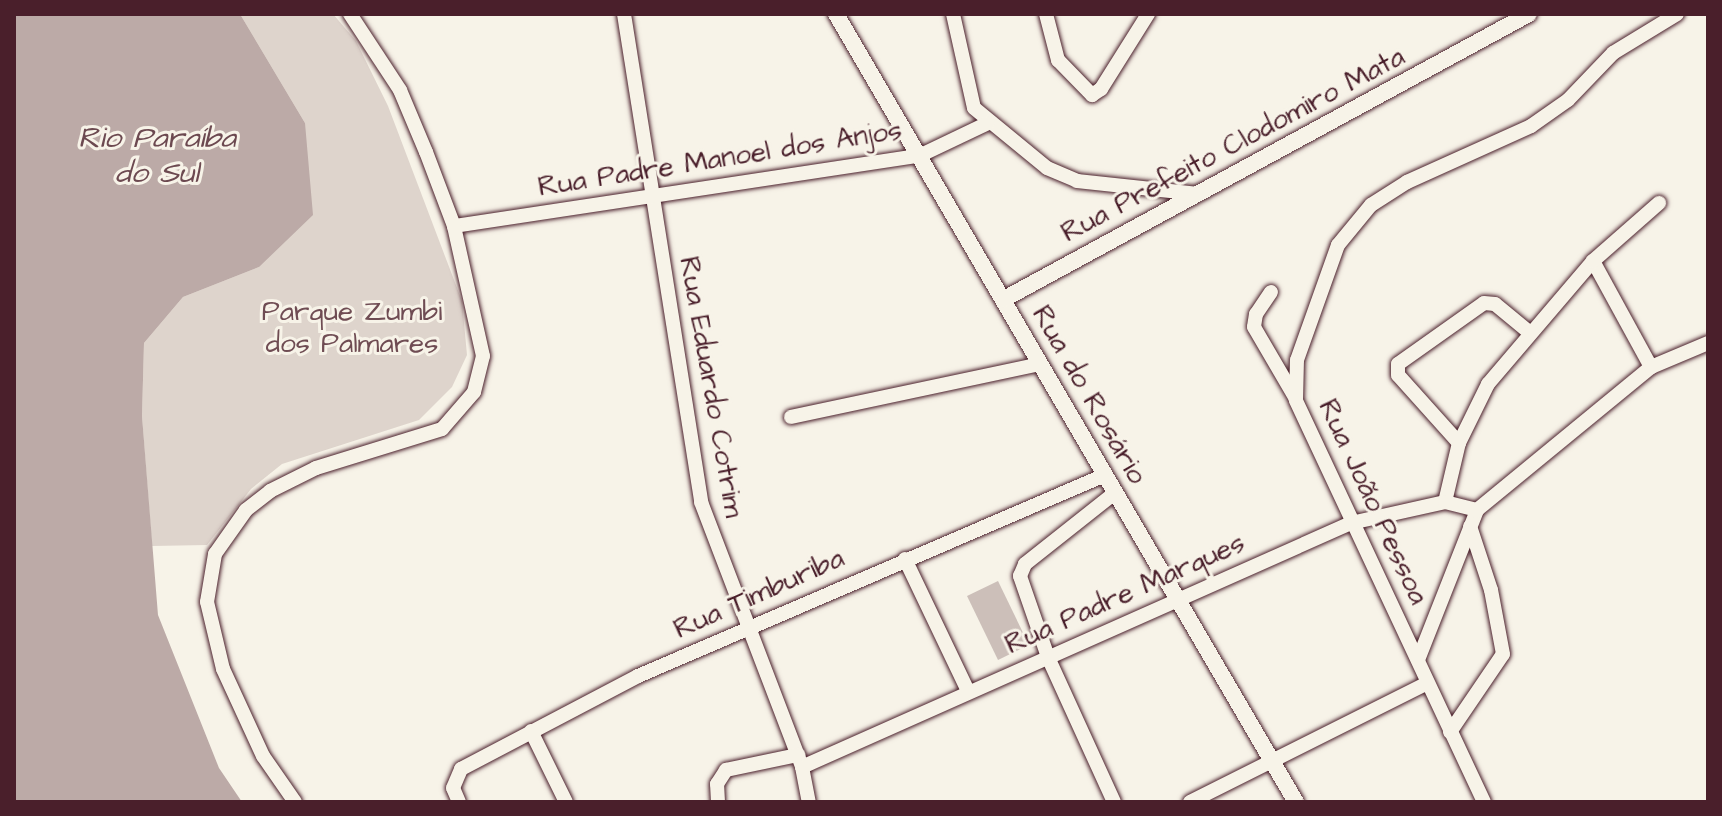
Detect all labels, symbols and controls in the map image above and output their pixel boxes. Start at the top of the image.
street label: Rua Prefeito Clodomiro Mata [1056,40,1410,250]
street label: Rua Padre Manoel dos Anjos [536,114,904,204]
water label: Rio Paraíba do Sul [78,120,236,190]
street label: Rua Eduardo Cotrim [672,254,750,520]
park label: Parque Zumbi dos Palmares [262,295,442,361]
street label: Rua do Rosário [1024,300,1154,490]
street label: Rua João Pessoa [1311,394,1435,610]
street label: Rua Padre Marques [1000,526,1250,662]
street label: Rua Timburiba [669,541,849,647]

